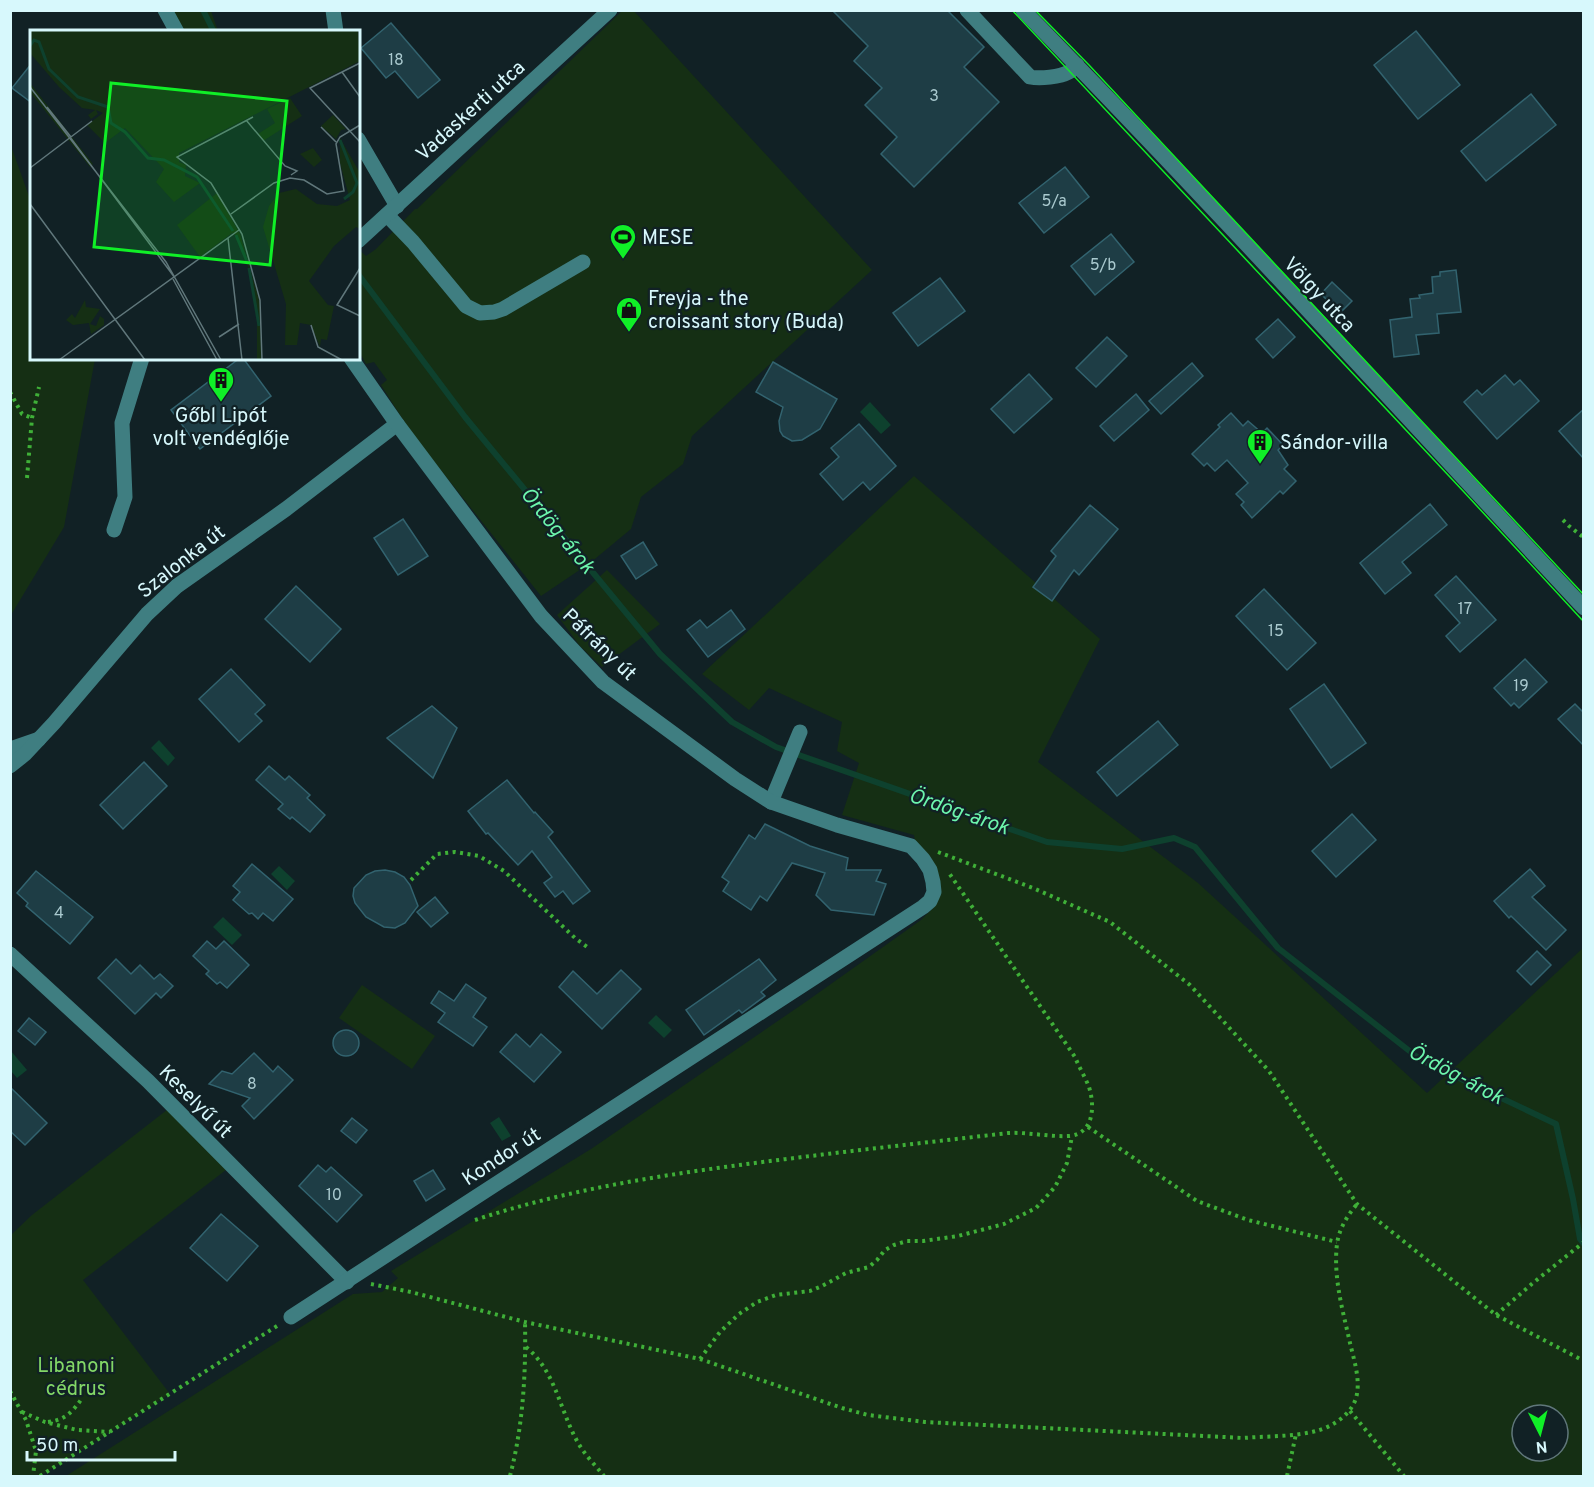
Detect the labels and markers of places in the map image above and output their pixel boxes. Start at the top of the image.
sports icon: MESE [608,222,638,260]
place label: MESE [642,226,694,252]
place label: Freyja - the croissant story (Buda) [648,287,844,336]
shop icon: Freyja - the croissant story (Buda) [614,295,644,333]
building icon: Gőbl Lipót volt vendéglője [206,365,236,403]
place label: Gőbl Lipót volt vendéglője [153,404,289,453]
building icon: Sándor-villa [1245,427,1275,465]
place label: Sándor-villa [1280,431,1388,457]

